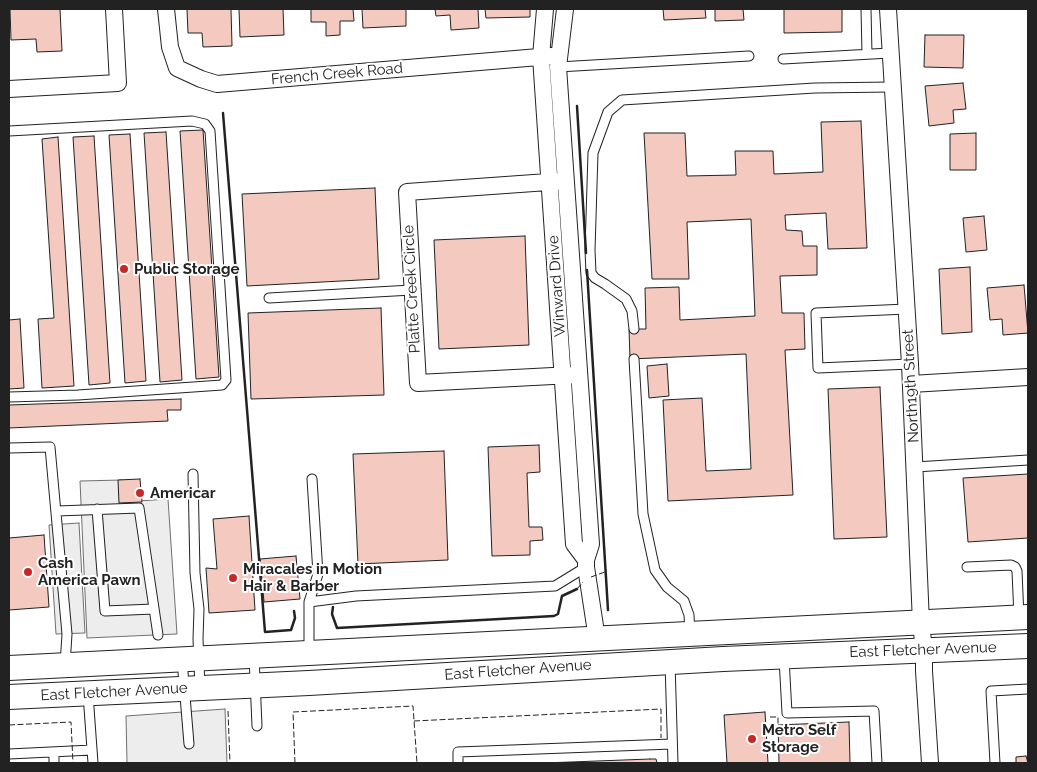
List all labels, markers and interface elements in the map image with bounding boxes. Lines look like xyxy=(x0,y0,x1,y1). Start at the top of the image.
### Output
street label: French Creek Road xyxy=(270,59,404,89)
street label: Platte Creek Circle xyxy=(400,224,424,354)
street label: Winward Drive xyxy=(544,235,570,337)
place label: Public Storage xyxy=(134,260,239,278)
marker: Public Storage xyxy=(118,263,130,275)
street label: North19th Street xyxy=(899,329,923,443)
place label: Americar xyxy=(150,484,216,502)
marker: Americar xyxy=(134,487,146,499)
place label: Cash America Pawn xyxy=(38,554,141,589)
place label: Miracales in Motion Hair & Barber xyxy=(243,560,382,595)
marker: Cash America Pawn xyxy=(22,566,34,578)
marker: Miracales in Motion Hair & Barber xyxy=(227,572,239,584)
street label: East Fletcher Avenue xyxy=(849,638,997,662)
street label: East Fletcher Avenue xyxy=(444,656,592,684)
street label: East Fletcher Avenue xyxy=(40,679,188,705)
place label: Metro Self Storage xyxy=(762,721,836,756)
marker: Metro Self Storage xyxy=(746,733,758,745)

